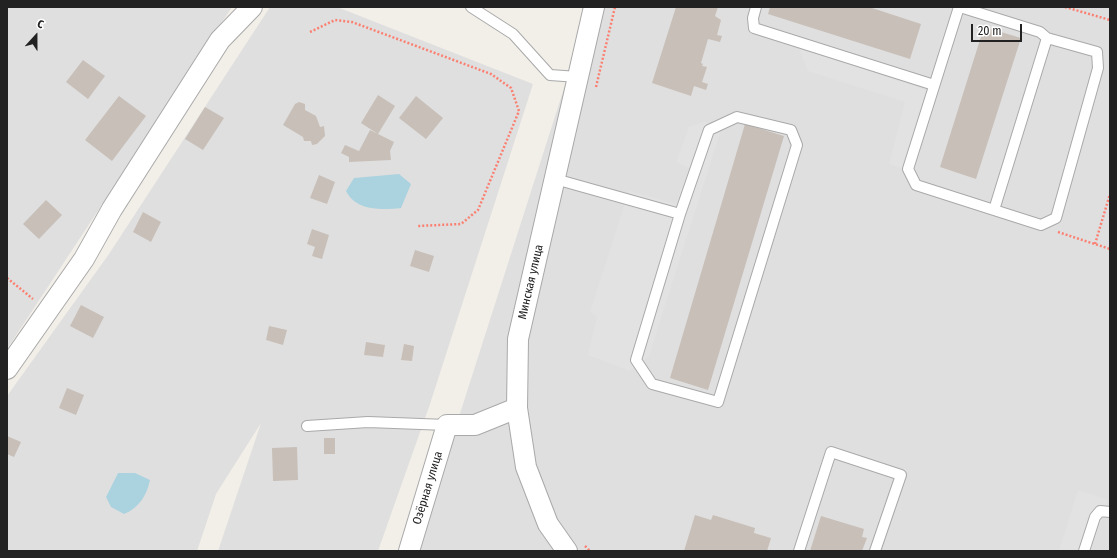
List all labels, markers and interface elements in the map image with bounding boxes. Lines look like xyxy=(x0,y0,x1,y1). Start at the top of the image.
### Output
north arrow xyxy=(16,16,56,56)
scale bar xyxy=(973,16,1024,42)
text: С xyxy=(35,17,45,31)
text: 20 m xyxy=(978,24,1002,38)
street label: Минская улица xyxy=(515,243,547,321)
street label: Озёрная улица xyxy=(410,449,446,527)

